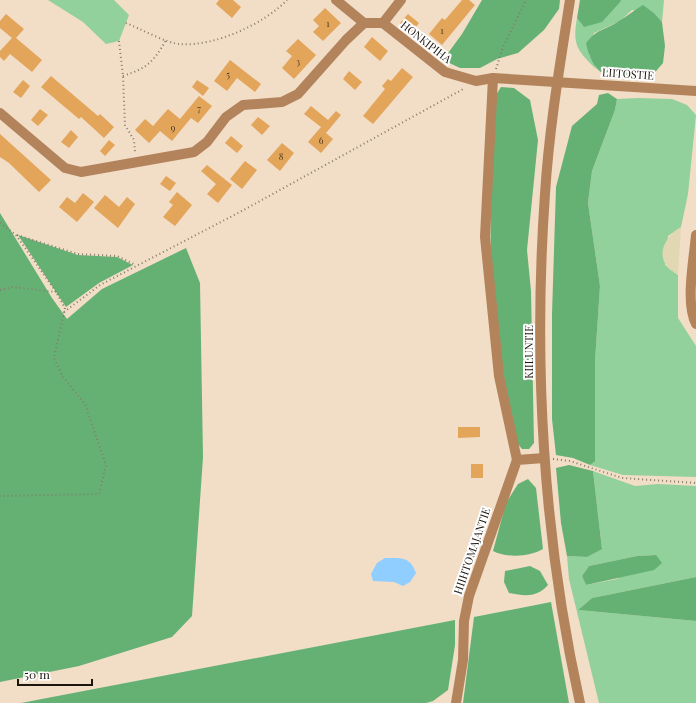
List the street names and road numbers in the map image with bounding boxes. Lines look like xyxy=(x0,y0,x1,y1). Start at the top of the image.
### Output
street label: HONKIPIHA xyxy=(398,17,455,66)
street label: LIITOSTIE xyxy=(602,64,655,83)
street label: KIILUNTIE xyxy=(521,325,536,379)
street label: HIIHTOMAJANTIE xyxy=(450,505,493,596)

